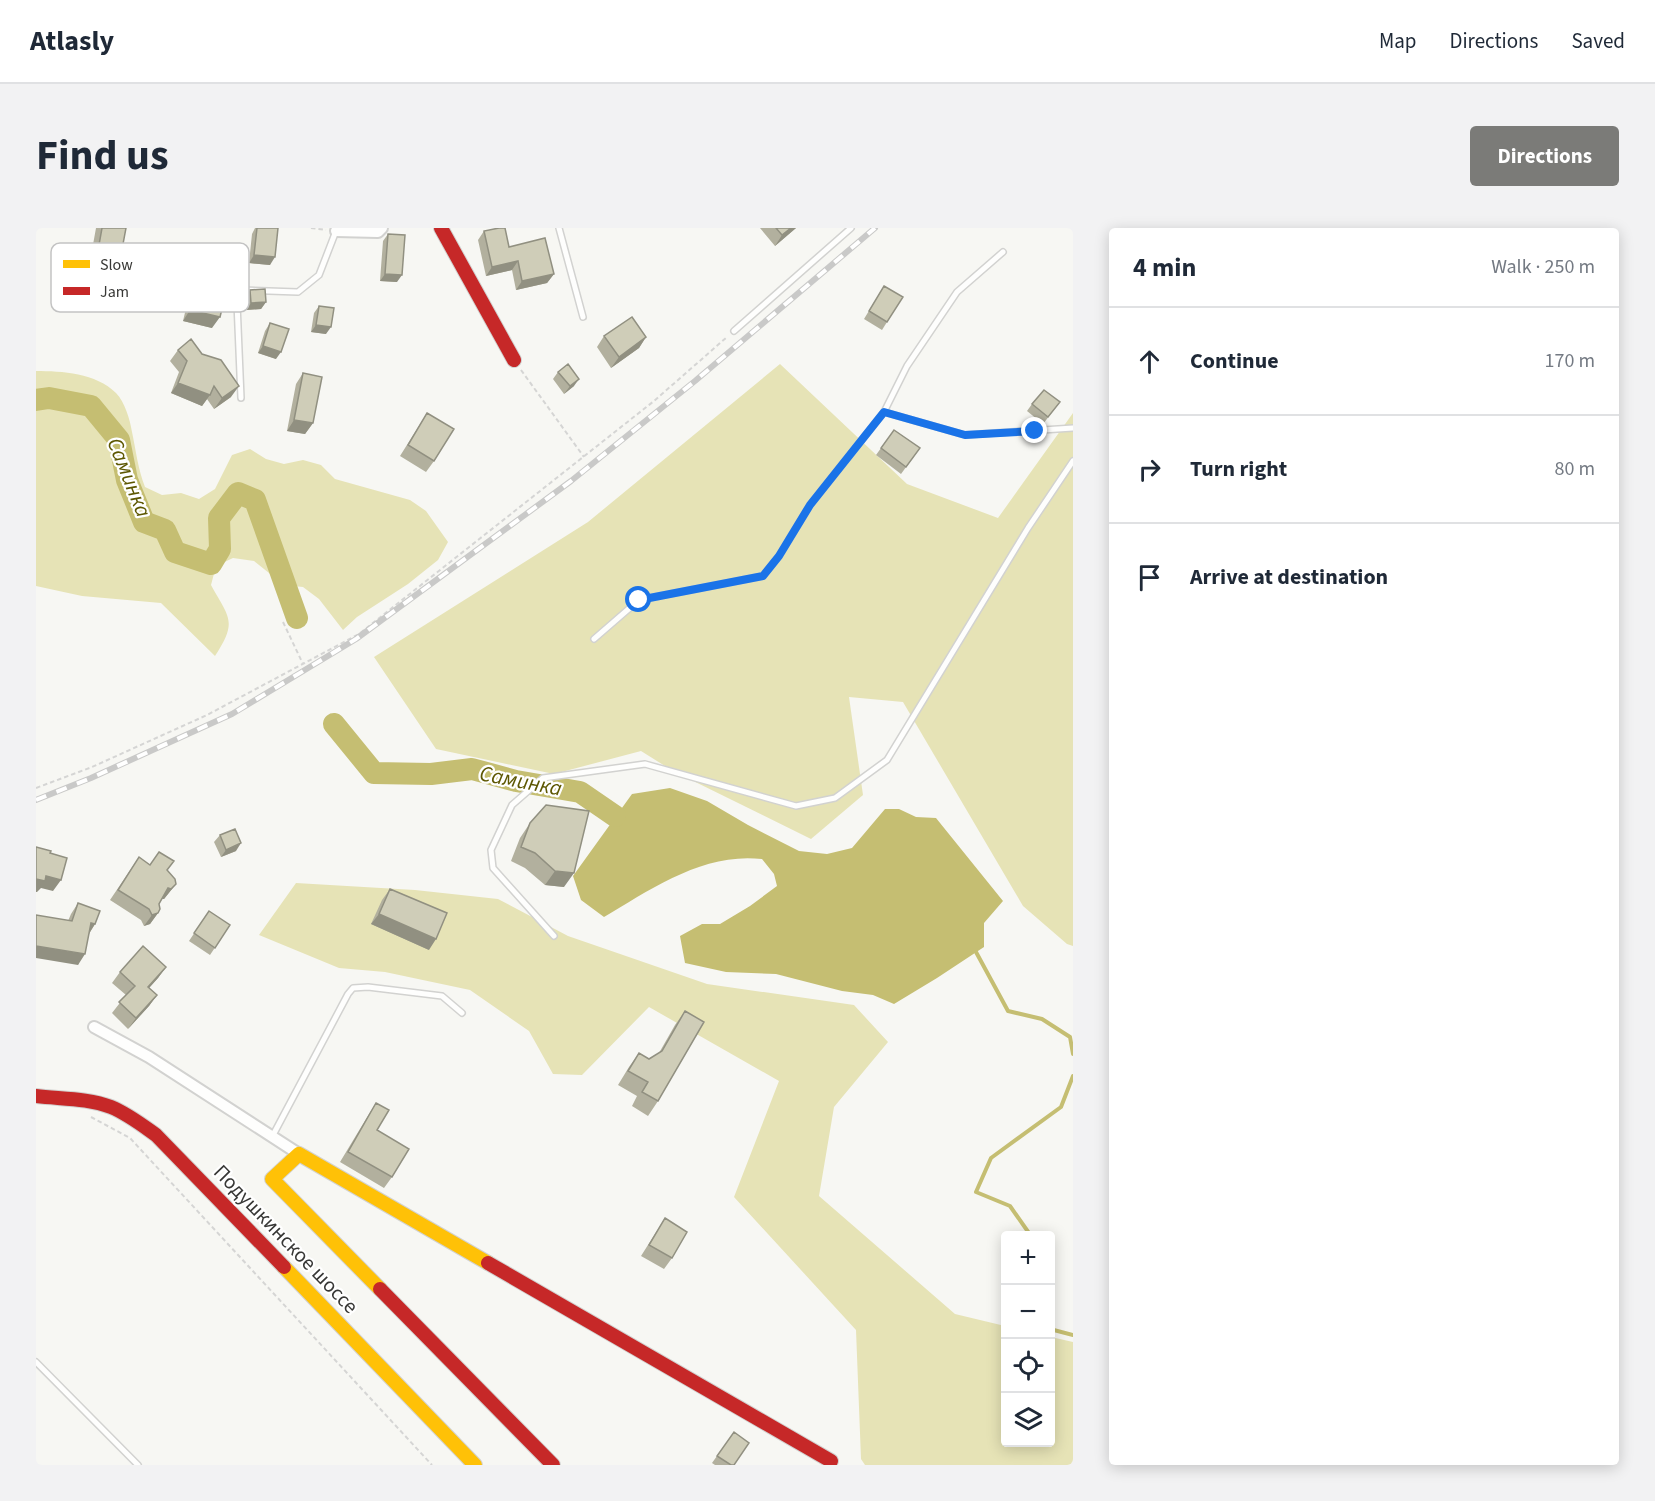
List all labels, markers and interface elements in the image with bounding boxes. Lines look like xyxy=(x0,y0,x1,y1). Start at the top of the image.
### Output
text: Atlasly xyxy=(30,21,114,61)
text: Map xyxy=(1379,26,1417,56)
text: Directions xyxy=(1450,26,1538,56)
text: Saved xyxy=(1571,26,1625,56)
text: Find us xyxy=(36,126,169,186)
button: Directions xyxy=(1470,126,1619,186)
legend xyxy=(51,243,249,312)
text: 4 min xyxy=(1133,249,1196,286)
text: Walk · 250 m xyxy=(1491,253,1595,281)
text: Slow xyxy=(100,254,133,276)
text: Jam xyxy=(100,281,129,303)
icon: ahead xyxy=(1133,345,1166,378)
text: Continue xyxy=(1190,345,1279,377)
text: 170 m xyxy=(1545,347,1595,375)
route end xyxy=(1021,417,1047,443)
water label: Саминка xyxy=(99,433,160,522)
icon: right xyxy=(1133,453,1166,486)
text: Turn right xyxy=(1190,453,1287,485)
text: 80 m xyxy=(1555,455,1595,483)
icon: arrive xyxy=(1133,561,1166,594)
text: Arrive at destination xyxy=(1190,561,1388,593)
route start xyxy=(625,586,651,612)
water label: Саминка xyxy=(477,757,565,805)
street label: Подушкинское шоссе xyxy=(207,1158,365,1320)
map controls xyxy=(1001,1231,1055,1447)
button: + xyxy=(1001,1231,1055,1285)
button: − xyxy=(1001,1285,1055,1339)
button: locate xyxy=(1001,1339,1055,1393)
button: layers xyxy=(1001,1393,1055,1447)

